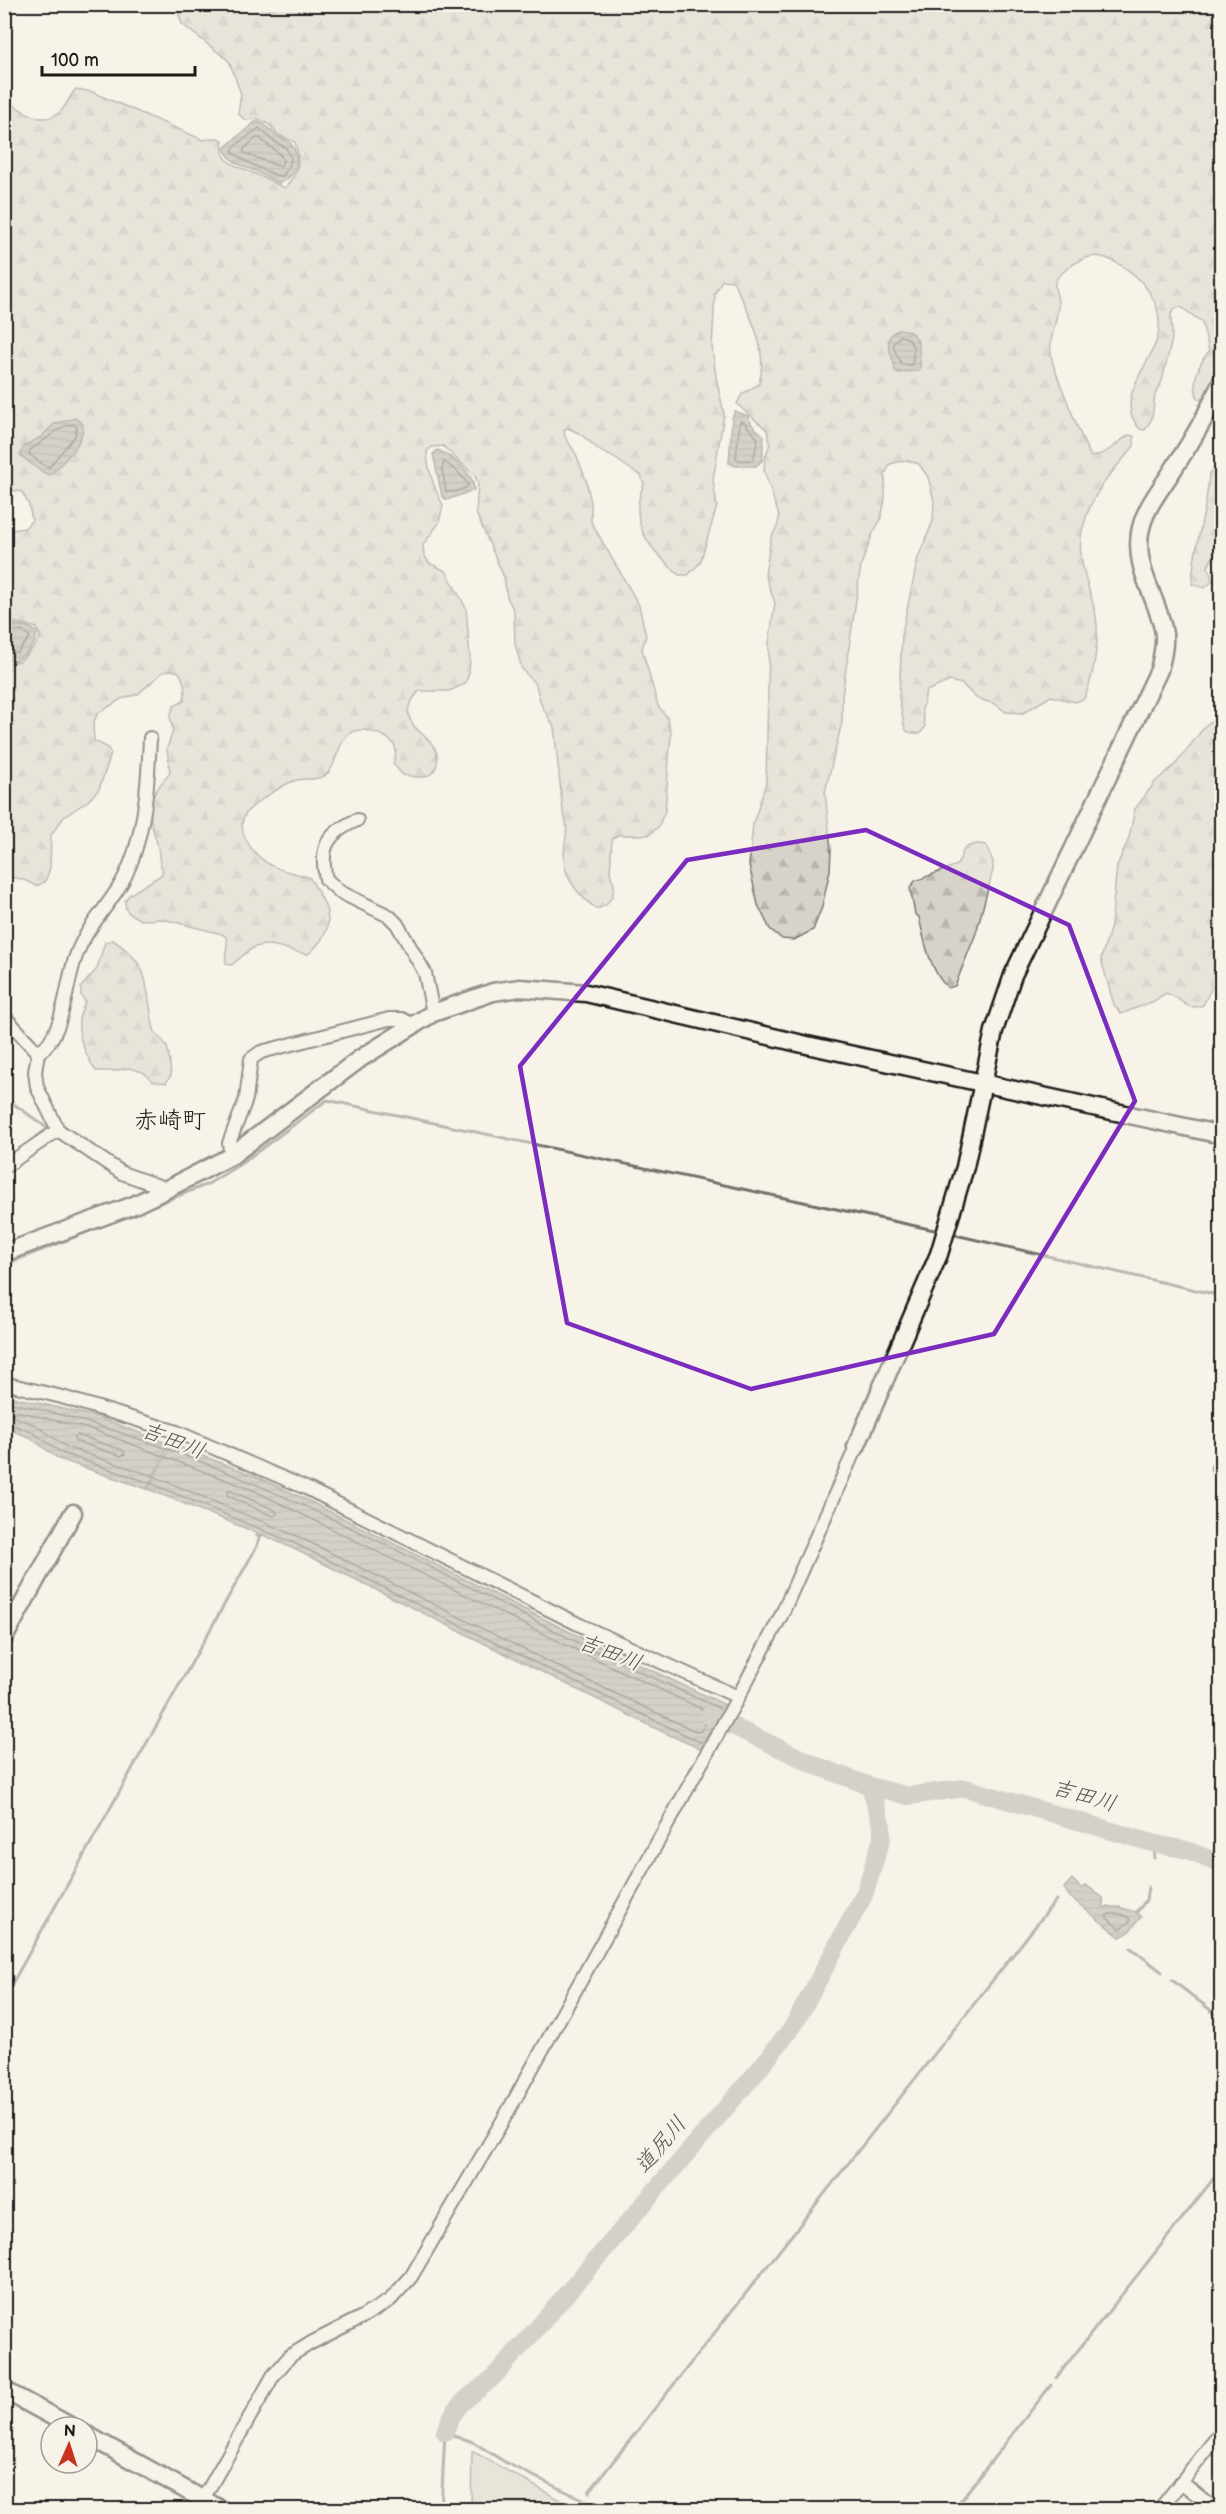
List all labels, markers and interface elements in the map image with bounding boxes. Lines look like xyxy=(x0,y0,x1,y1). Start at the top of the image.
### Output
scale bar xyxy=(42,39,195,77)
text: 100 m xyxy=(51,50,99,71)
district label: 赤崎町 xyxy=(134,1106,206,1135)
water label: 吉田川 xyxy=(137,1417,209,1465)
water label: 吉田川 xyxy=(574,1629,646,1677)
water label: 吉田川 xyxy=(1049,1774,1119,1818)
water label: 道尻川 xyxy=(629,2111,693,2179)
north arrow xyxy=(39,2415,99,2475)
text: N xyxy=(63,2422,76,2441)

